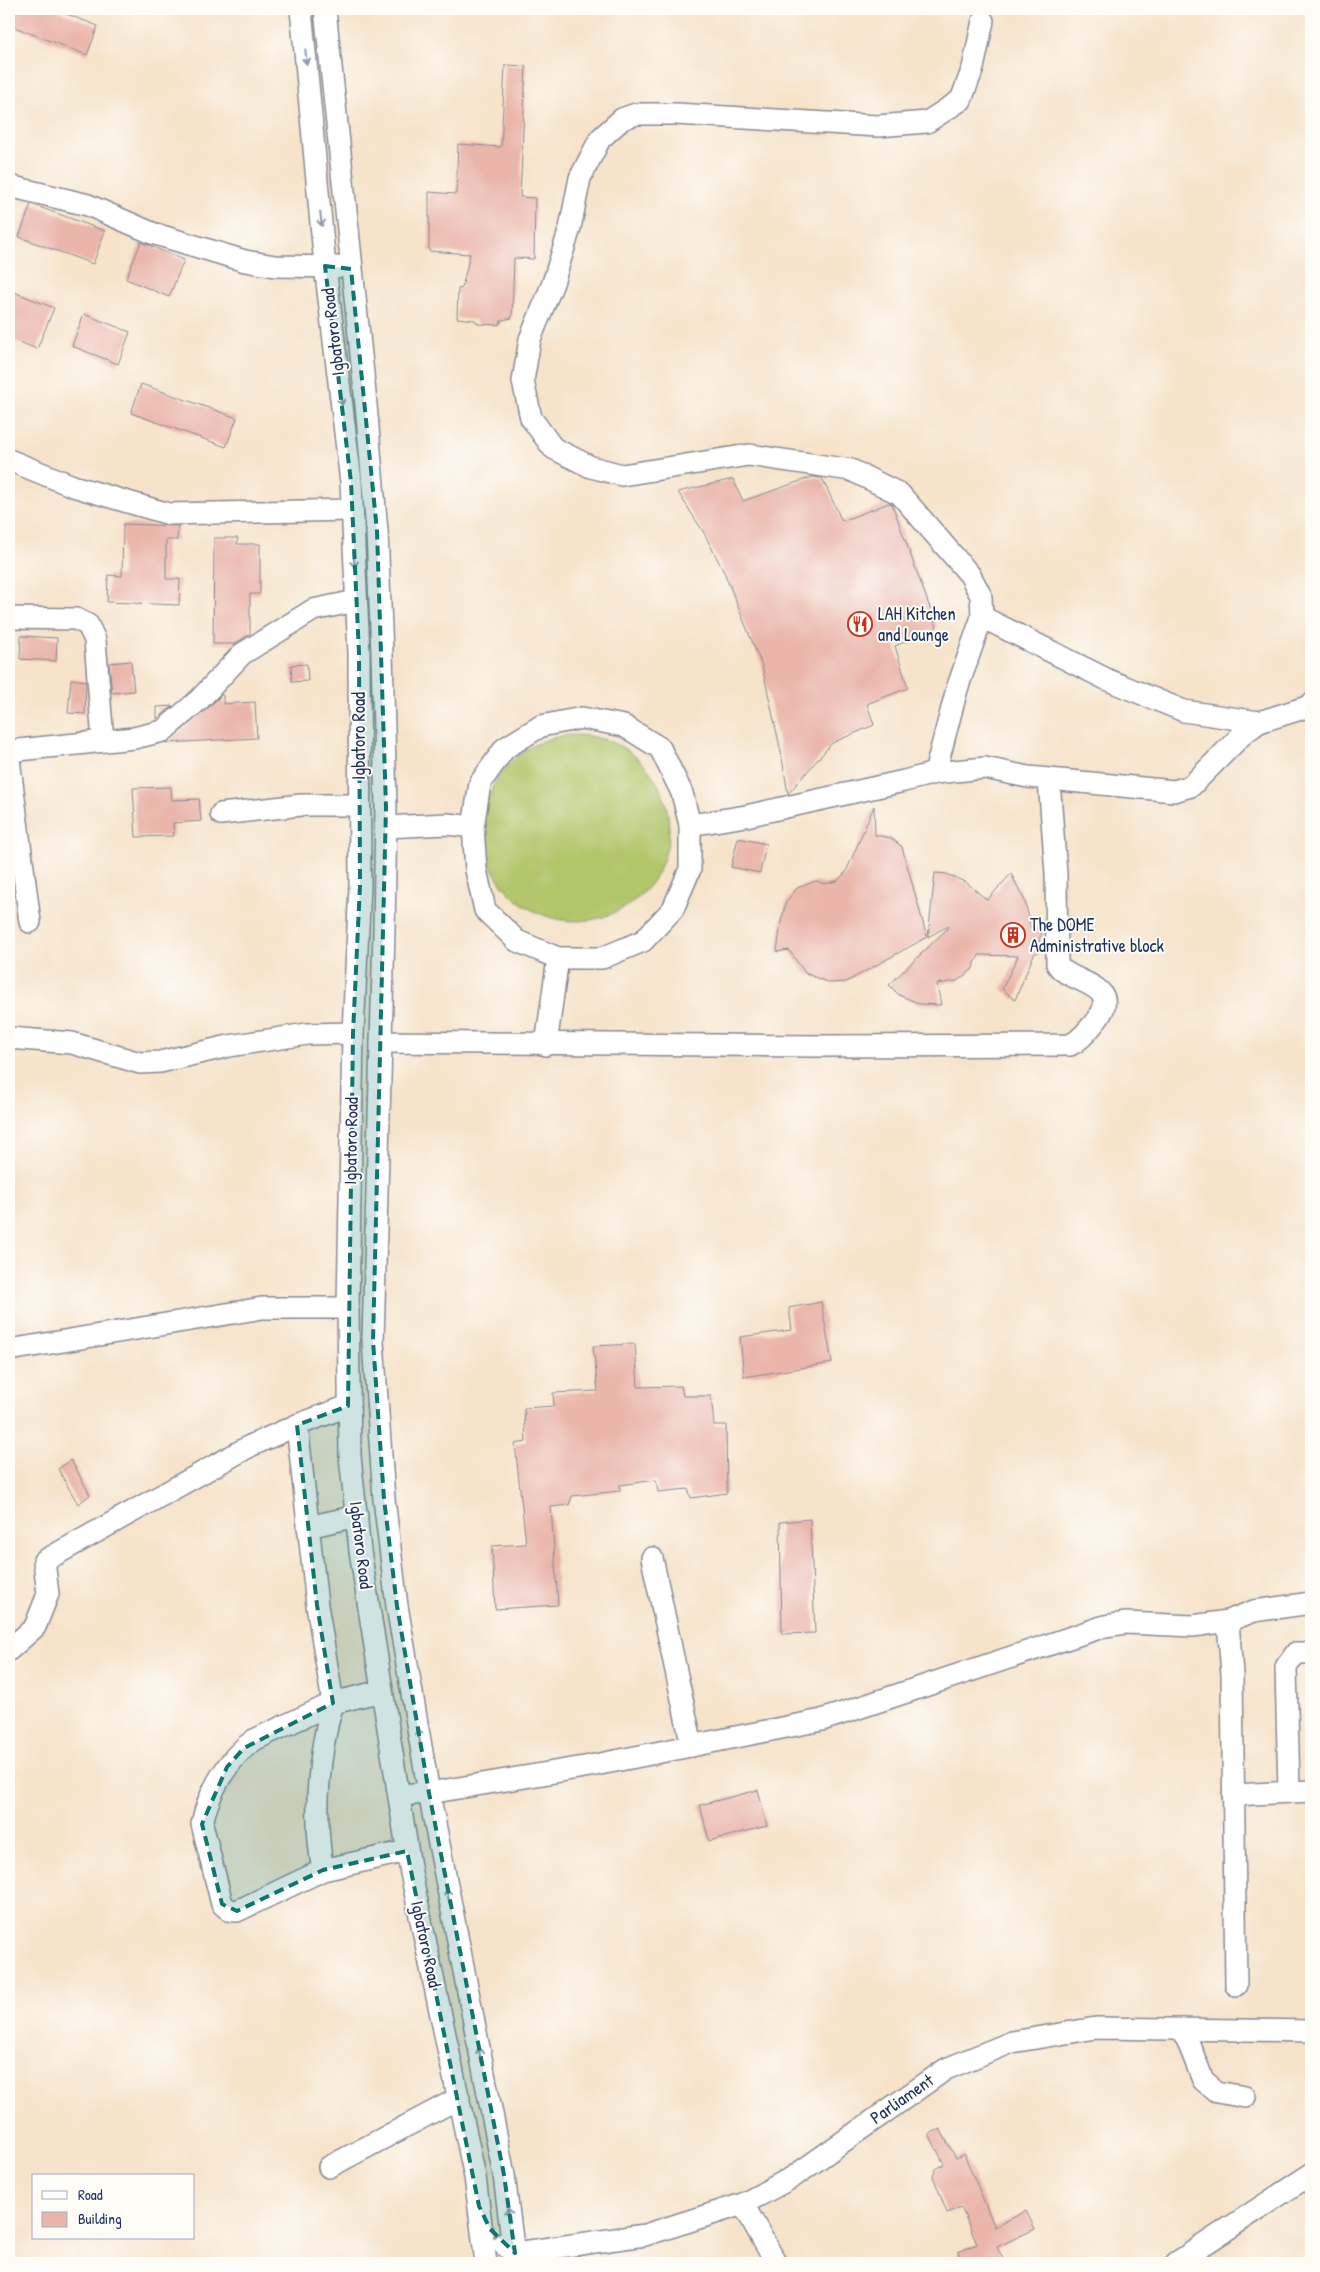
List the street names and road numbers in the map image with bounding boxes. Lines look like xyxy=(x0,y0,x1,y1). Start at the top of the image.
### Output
street label: Igbatoro Road xyxy=(315,287,350,377)
street label: Igbatoro Road xyxy=(346,692,371,780)
street label: Igbatoro Road xyxy=(337,1097,364,1185)
street label: Igbatoro Road xyxy=(344,1500,379,1590)
street label: Igbatoro Road xyxy=(405,1898,448,1990)
street label: Parliament xyxy=(865,2067,939,2130)

